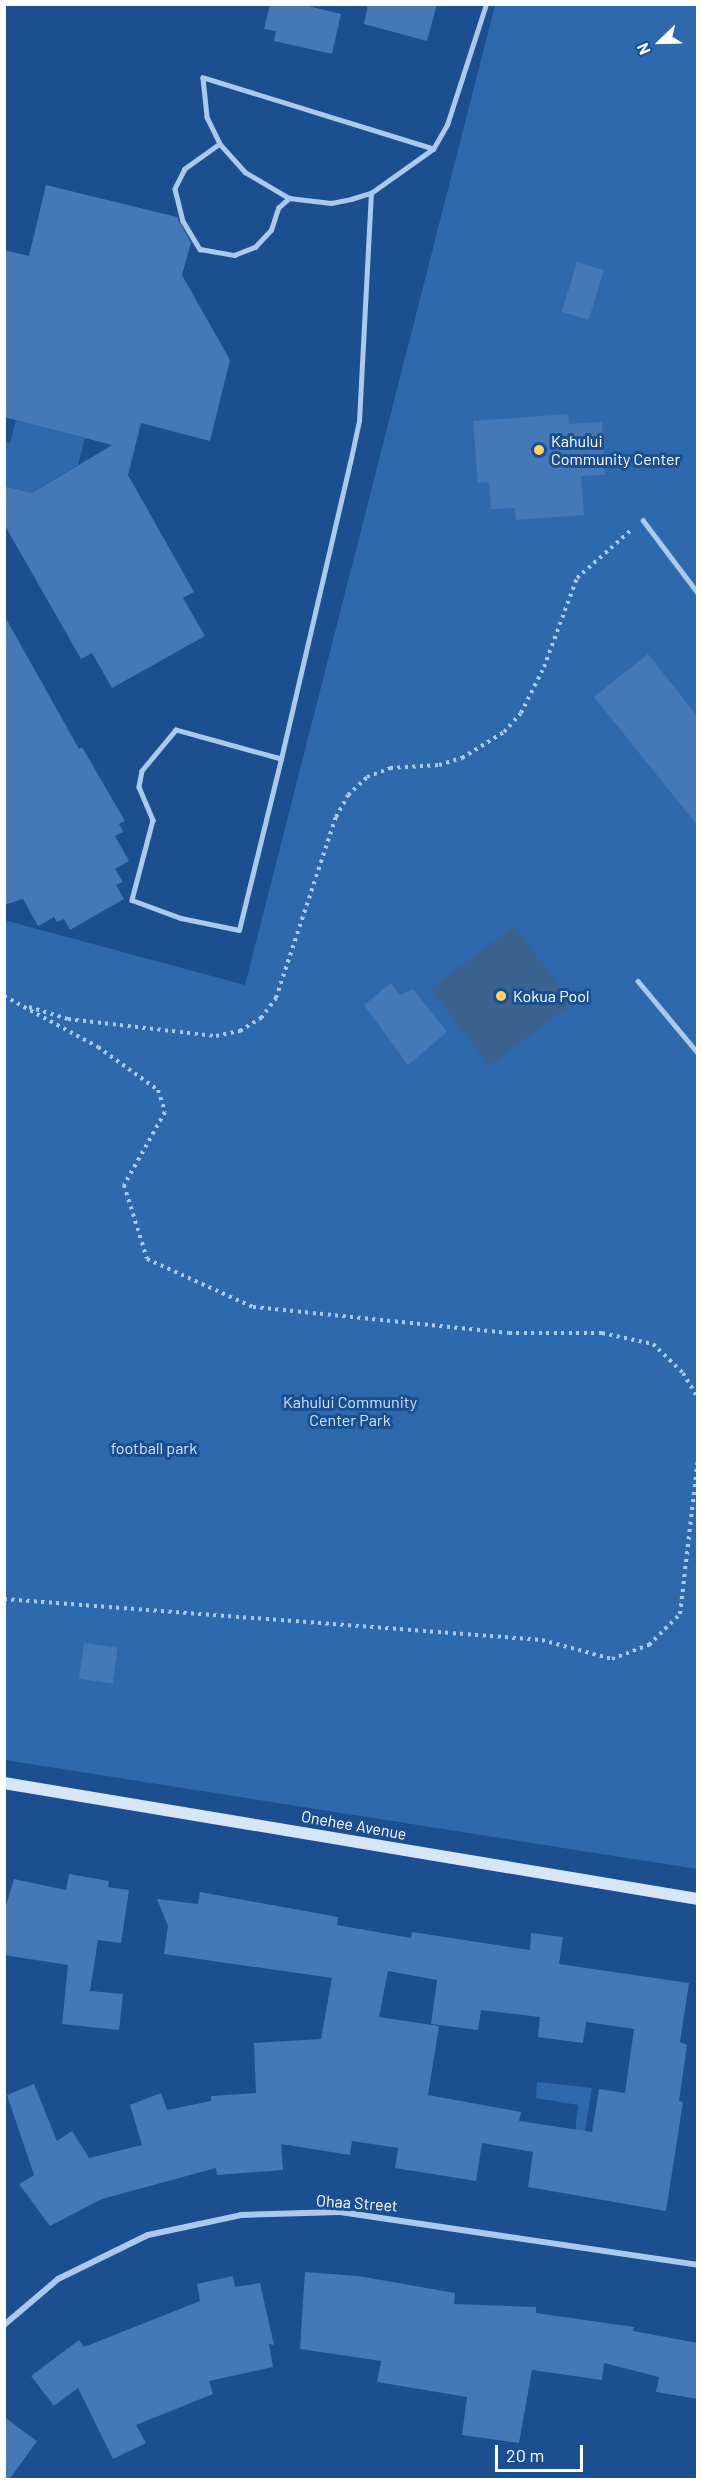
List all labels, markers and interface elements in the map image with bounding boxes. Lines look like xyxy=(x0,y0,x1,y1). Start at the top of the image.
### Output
north arrow xyxy=(630,12,690,72)
text: N xyxy=(632,41,654,58)
place label: Kahului Community Center xyxy=(551,431,680,469)
marker: Kahului Community Center xyxy=(532,443,546,457)
place label: Kokua Pool xyxy=(513,986,590,1006)
marker: Kokua Pool xyxy=(494,989,508,1003)
park label: Kahului Community Center Park xyxy=(283,1392,417,1430)
park label: football park xyxy=(111,1438,197,1458)
street label: Onehee Avenue xyxy=(300,1806,408,1844)
street label: Ohaa Street xyxy=(316,2191,398,2215)
scale bar xyxy=(498,2433,586,2471)
text: 20 m xyxy=(506,2444,544,2466)

